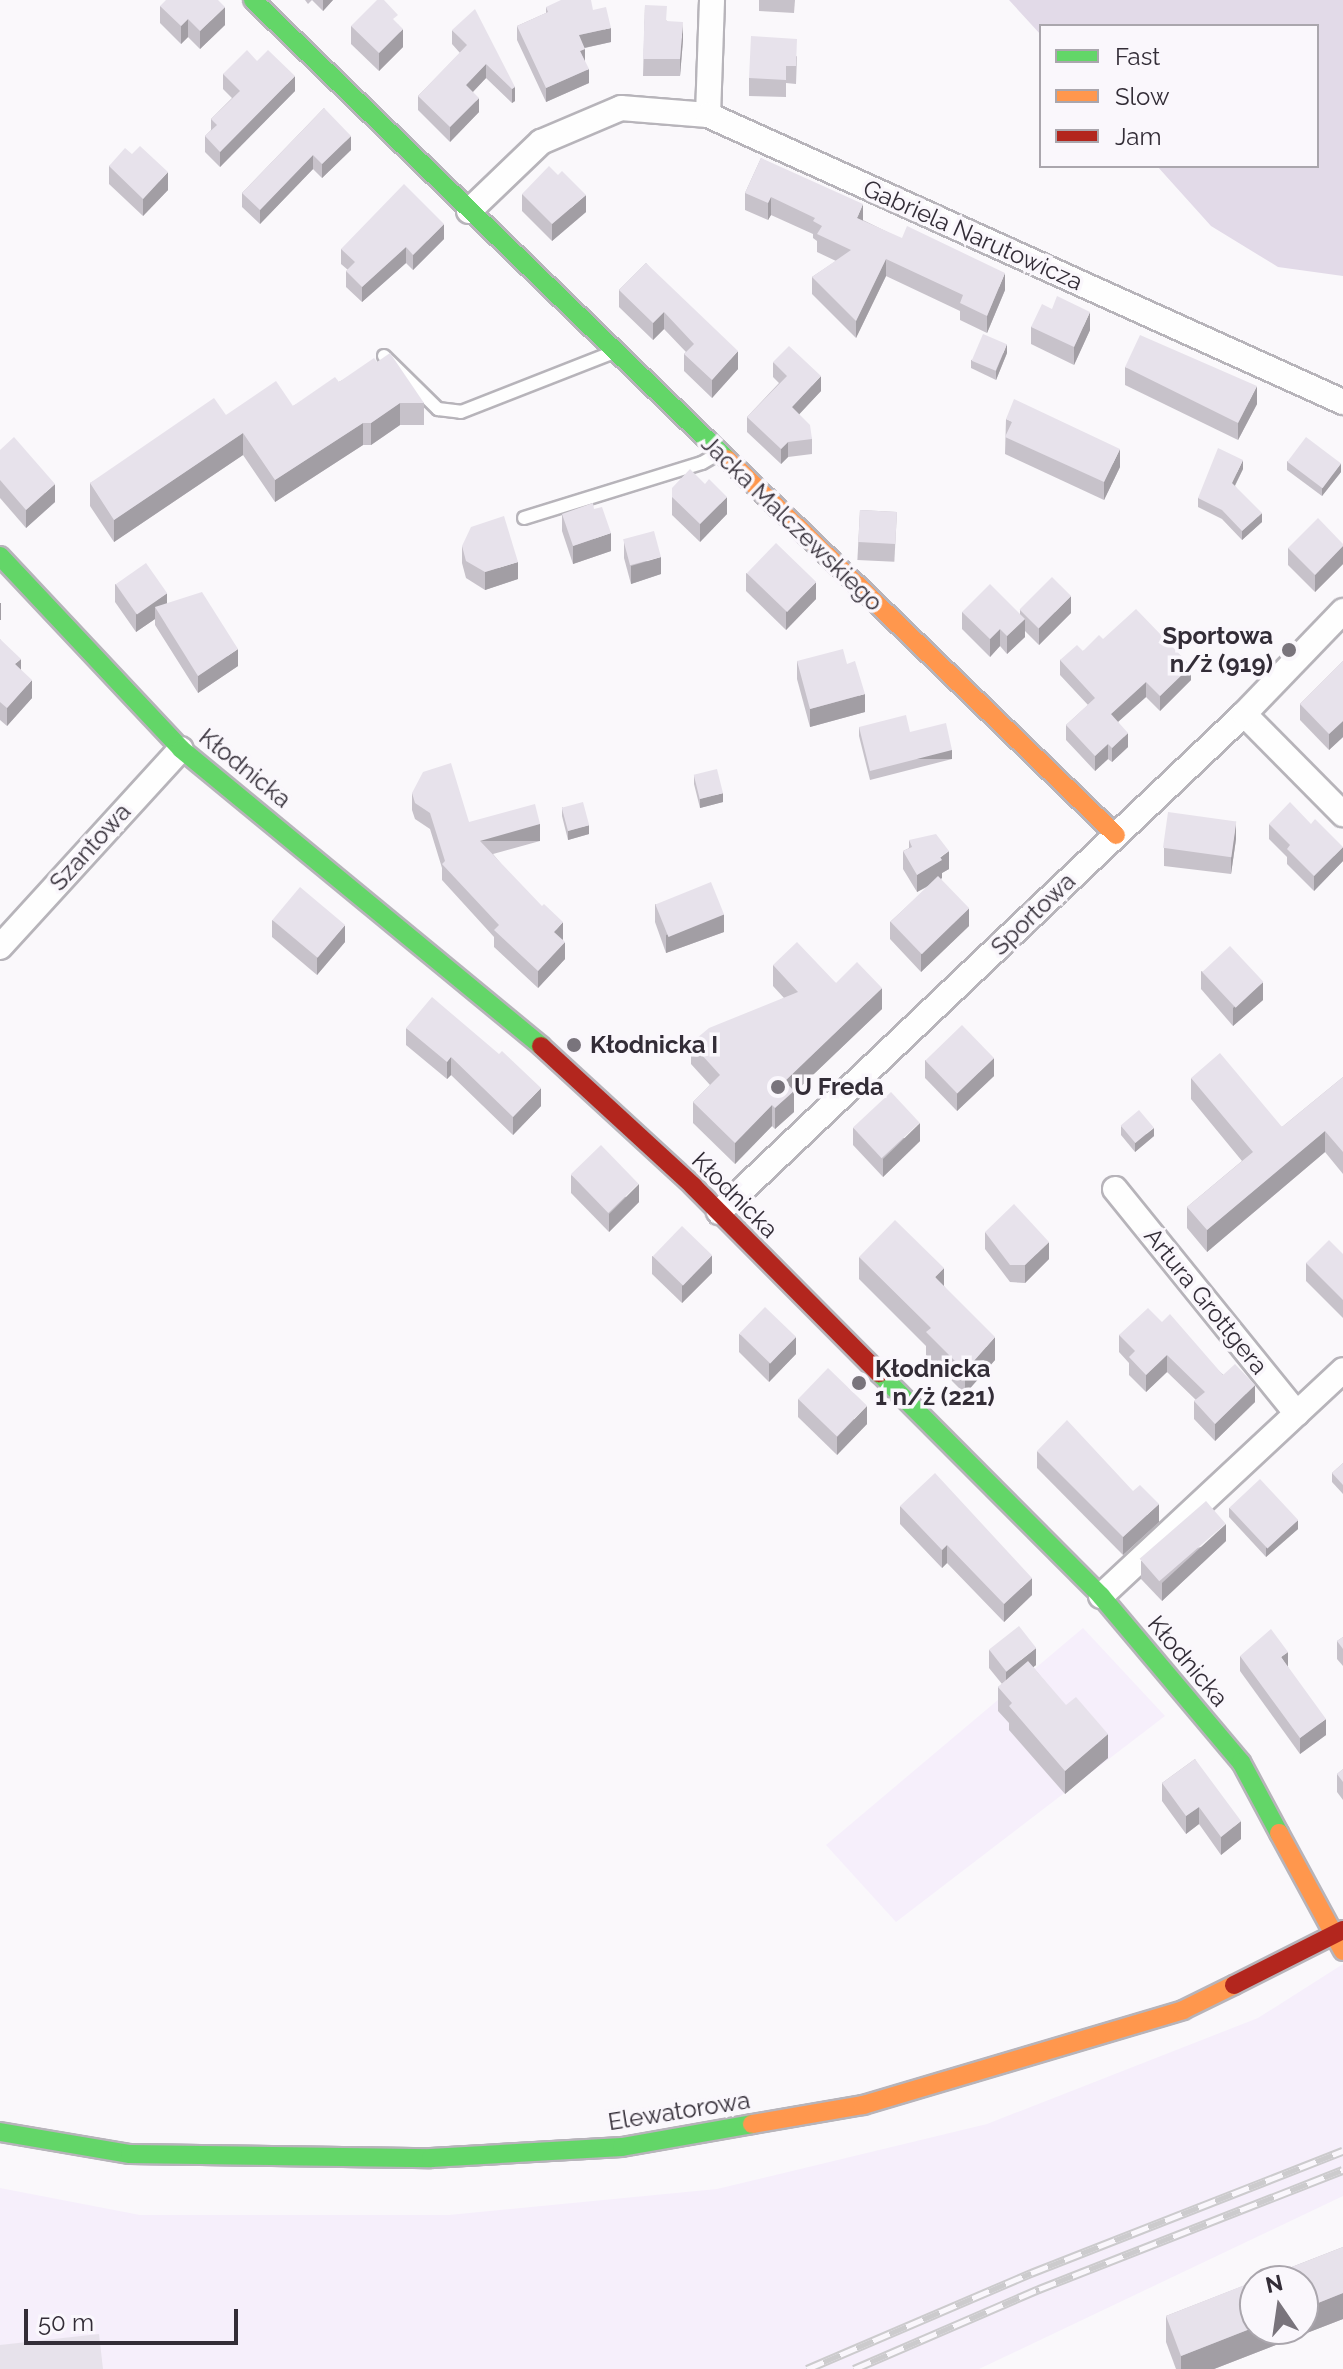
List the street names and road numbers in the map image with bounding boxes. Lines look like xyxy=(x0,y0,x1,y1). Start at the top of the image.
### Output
street label: Gabriela Narutowicza xyxy=(859,174,1087,296)
street label: Jacka Malczewskiego xyxy=(696,429,888,617)
street label: Kłodnicka xyxy=(193,722,297,814)
street label: Szantowa xyxy=(43,798,137,896)
street label: Sportowa xyxy=(985,867,1081,961)
street label: Kłodnicka xyxy=(686,1146,784,1244)
street label: Artura Grottgera xyxy=(1138,1222,1274,1380)
street label: Kłodnicka xyxy=(1142,1610,1234,1712)
street label: Elewatorowa xyxy=(606,2086,752,2136)

